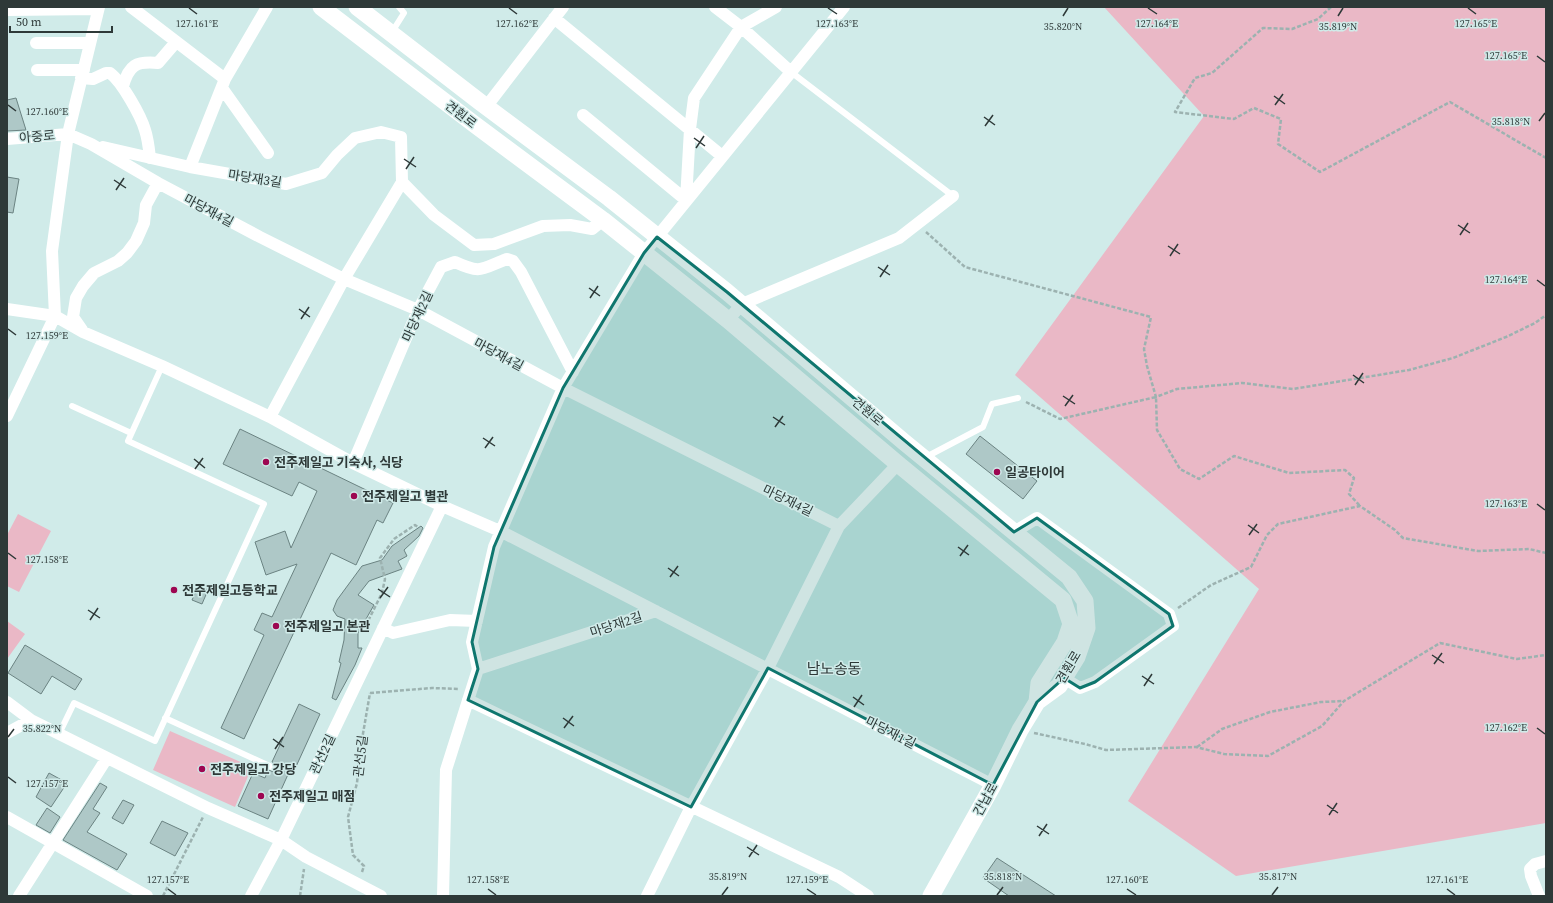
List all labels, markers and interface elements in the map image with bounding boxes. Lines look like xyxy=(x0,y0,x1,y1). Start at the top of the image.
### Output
scale bar xyxy=(10,8,112,34)
text: 50 m xyxy=(16,14,42,30)
text: 127.161°E xyxy=(176,17,218,30)
text: 127.162°E xyxy=(496,17,538,30)
text: 127.163°E xyxy=(816,17,858,30)
text: 127.164°E xyxy=(1136,17,1178,30)
text: 127.165°E xyxy=(1455,17,1497,30)
text: 35.820°N xyxy=(1044,20,1082,33)
text: 35.819°N xyxy=(1319,20,1357,33)
text: 127.165°E xyxy=(1485,49,1527,62)
street label: 견훤로 xyxy=(441,97,480,132)
text: 127.160°E xyxy=(26,105,68,118)
text: 35.818°N xyxy=(1492,115,1530,128)
street label: 아중로 xyxy=(18,126,56,147)
street label: 마당재3길 xyxy=(227,166,283,191)
street label: 마당재4길 xyxy=(181,190,237,231)
text: 127.164°E xyxy=(1485,273,1527,286)
street label: 마당재2길 xyxy=(398,288,437,344)
text: 127.159°E xyxy=(26,329,68,342)
street label: 마당재4길 xyxy=(471,334,527,375)
street label: 견훤로 xyxy=(848,393,887,429)
place label: 전주제일고 기숙사, 식당 xyxy=(274,454,403,471)
marker: 전주제일고 기숙사, 식당 xyxy=(261,457,271,467)
place label: 일공타이어 xyxy=(1005,464,1065,481)
marker: 일공타이어 xyxy=(992,467,1002,477)
street label: 마당재4길 xyxy=(760,481,816,520)
place label: 전주제일고 별관 xyxy=(362,488,449,505)
marker: 전주제일고 별관 xyxy=(349,491,359,501)
text: 127.163°E xyxy=(1485,497,1527,510)
text: 127.158°E xyxy=(26,553,68,566)
place label: 전주제일고등학교 xyxy=(182,582,278,599)
marker: 전주제일고등학교 xyxy=(169,585,179,595)
street label: 마당재2길 xyxy=(588,608,645,641)
place label: 전주제일고 본관 xyxy=(284,618,371,635)
marker: 전주제일고 본관 xyxy=(271,621,281,631)
street label: 견훤로 xyxy=(1052,647,1085,687)
district label: 남노송동 xyxy=(806,658,862,679)
street label: 마당재1길 xyxy=(863,713,919,752)
text: 127.162°E xyxy=(1485,721,1527,734)
text: 35.822°N xyxy=(23,722,61,735)
street label: 관선2길 xyxy=(306,731,339,777)
street label: 관선5길 xyxy=(349,734,372,778)
place label: 전주제일고 강당 xyxy=(210,761,297,778)
marker: 전주제일고 강당 xyxy=(197,764,207,774)
text: 127.157°E xyxy=(26,777,68,790)
street label: 간납로 xyxy=(969,779,1002,819)
place label: 전주제일고 매점 xyxy=(269,788,356,805)
marker: 전주제일고 매점 xyxy=(256,791,266,801)
text: 35.819°N xyxy=(709,870,747,883)
text: 35.818°N xyxy=(984,870,1022,883)
text: 35.817°N xyxy=(1259,870,1297,883)
text: 127.157°E xyxy=(147,873,189,886)
text: 127.158°E xyxy=(467,873,509,886)
text: 127.159°E xyxy=(786,873,828,886)
text: 127.160°E xyxy=(1106,873,1148,886)
text: 127.161°E xyxy=(1426,873,1468,886)

